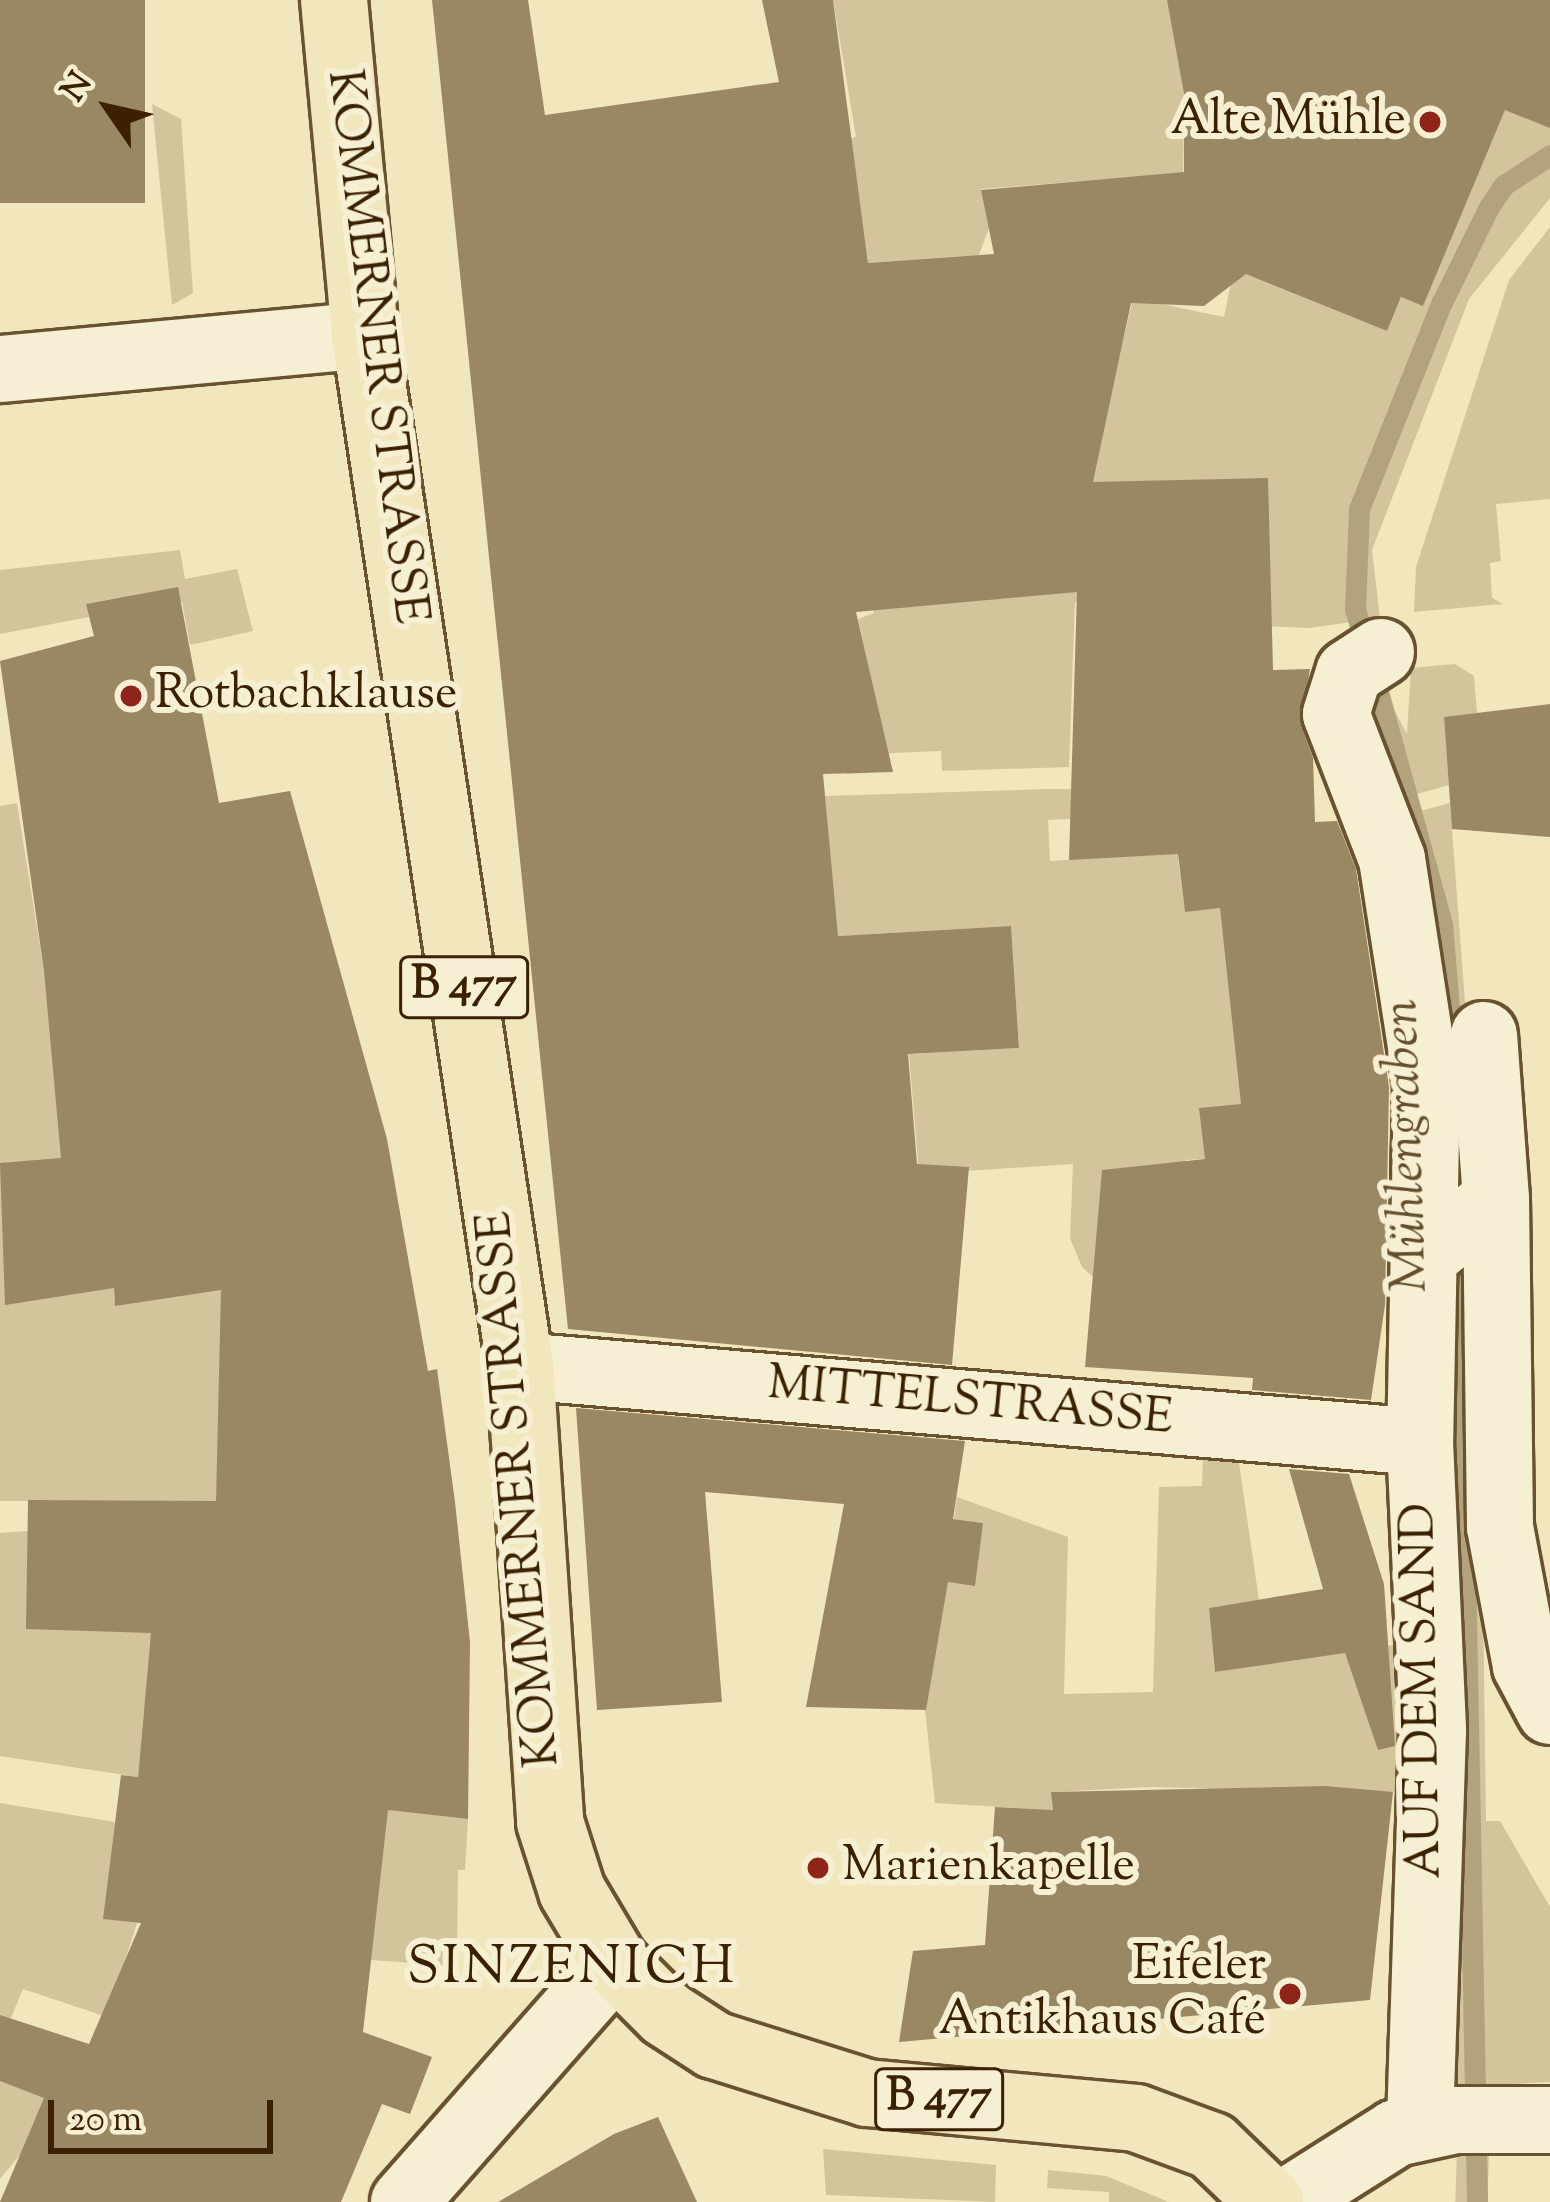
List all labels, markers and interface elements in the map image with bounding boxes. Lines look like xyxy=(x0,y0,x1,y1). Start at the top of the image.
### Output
north arrow xyxy=(48,48,168,168)
text: N xyxy=(51,64,105,112)
street label: KOMMERNER STRASSE xyxy=(312,67,438,627)
place label: Alte Mühle xyxy=(1171,93,1406,151)
marker: Alte Mühle xyxy=(1417,109,1443,135)
place label: Rotbachklause xyxy=(155,667,457,725)
marker: Rotbachklause xyxy=(118,683,144,709)
road number: B 477 xyxy=(398,948,530,1026)
water label: Mühlengraben xyxy=(1372,998,1444,1294)
street label: KOMMERNER STRASSE xyxy=(468,1209,574,1769)
street label: MITTELSTRASSE xyxy=(765,1357,1175,1449)
street label: AUF DEM SAND xyxy=(1392,1503,1456,1879)
place label: Marienkapelle xyxy=(842,1839,1135,1897)
marker: Marienkapelle xyxy=(805,1855,831,1881)
district label: SINZENICH xyxy=(407,1937,737,2001)
place label: Eifeler Antikhaus Café xyxy=(938,1937,1266,2050)
marker: Eifeler Antikhaus Café xyxy=(1277,1981,1303,2007)
road number: B 477 xyxy=(873,2060,1005,2138)
scale bar xyxy=(54,2076,279,2150)
text: 20 m xyxy=(69,2095,142,2147)

